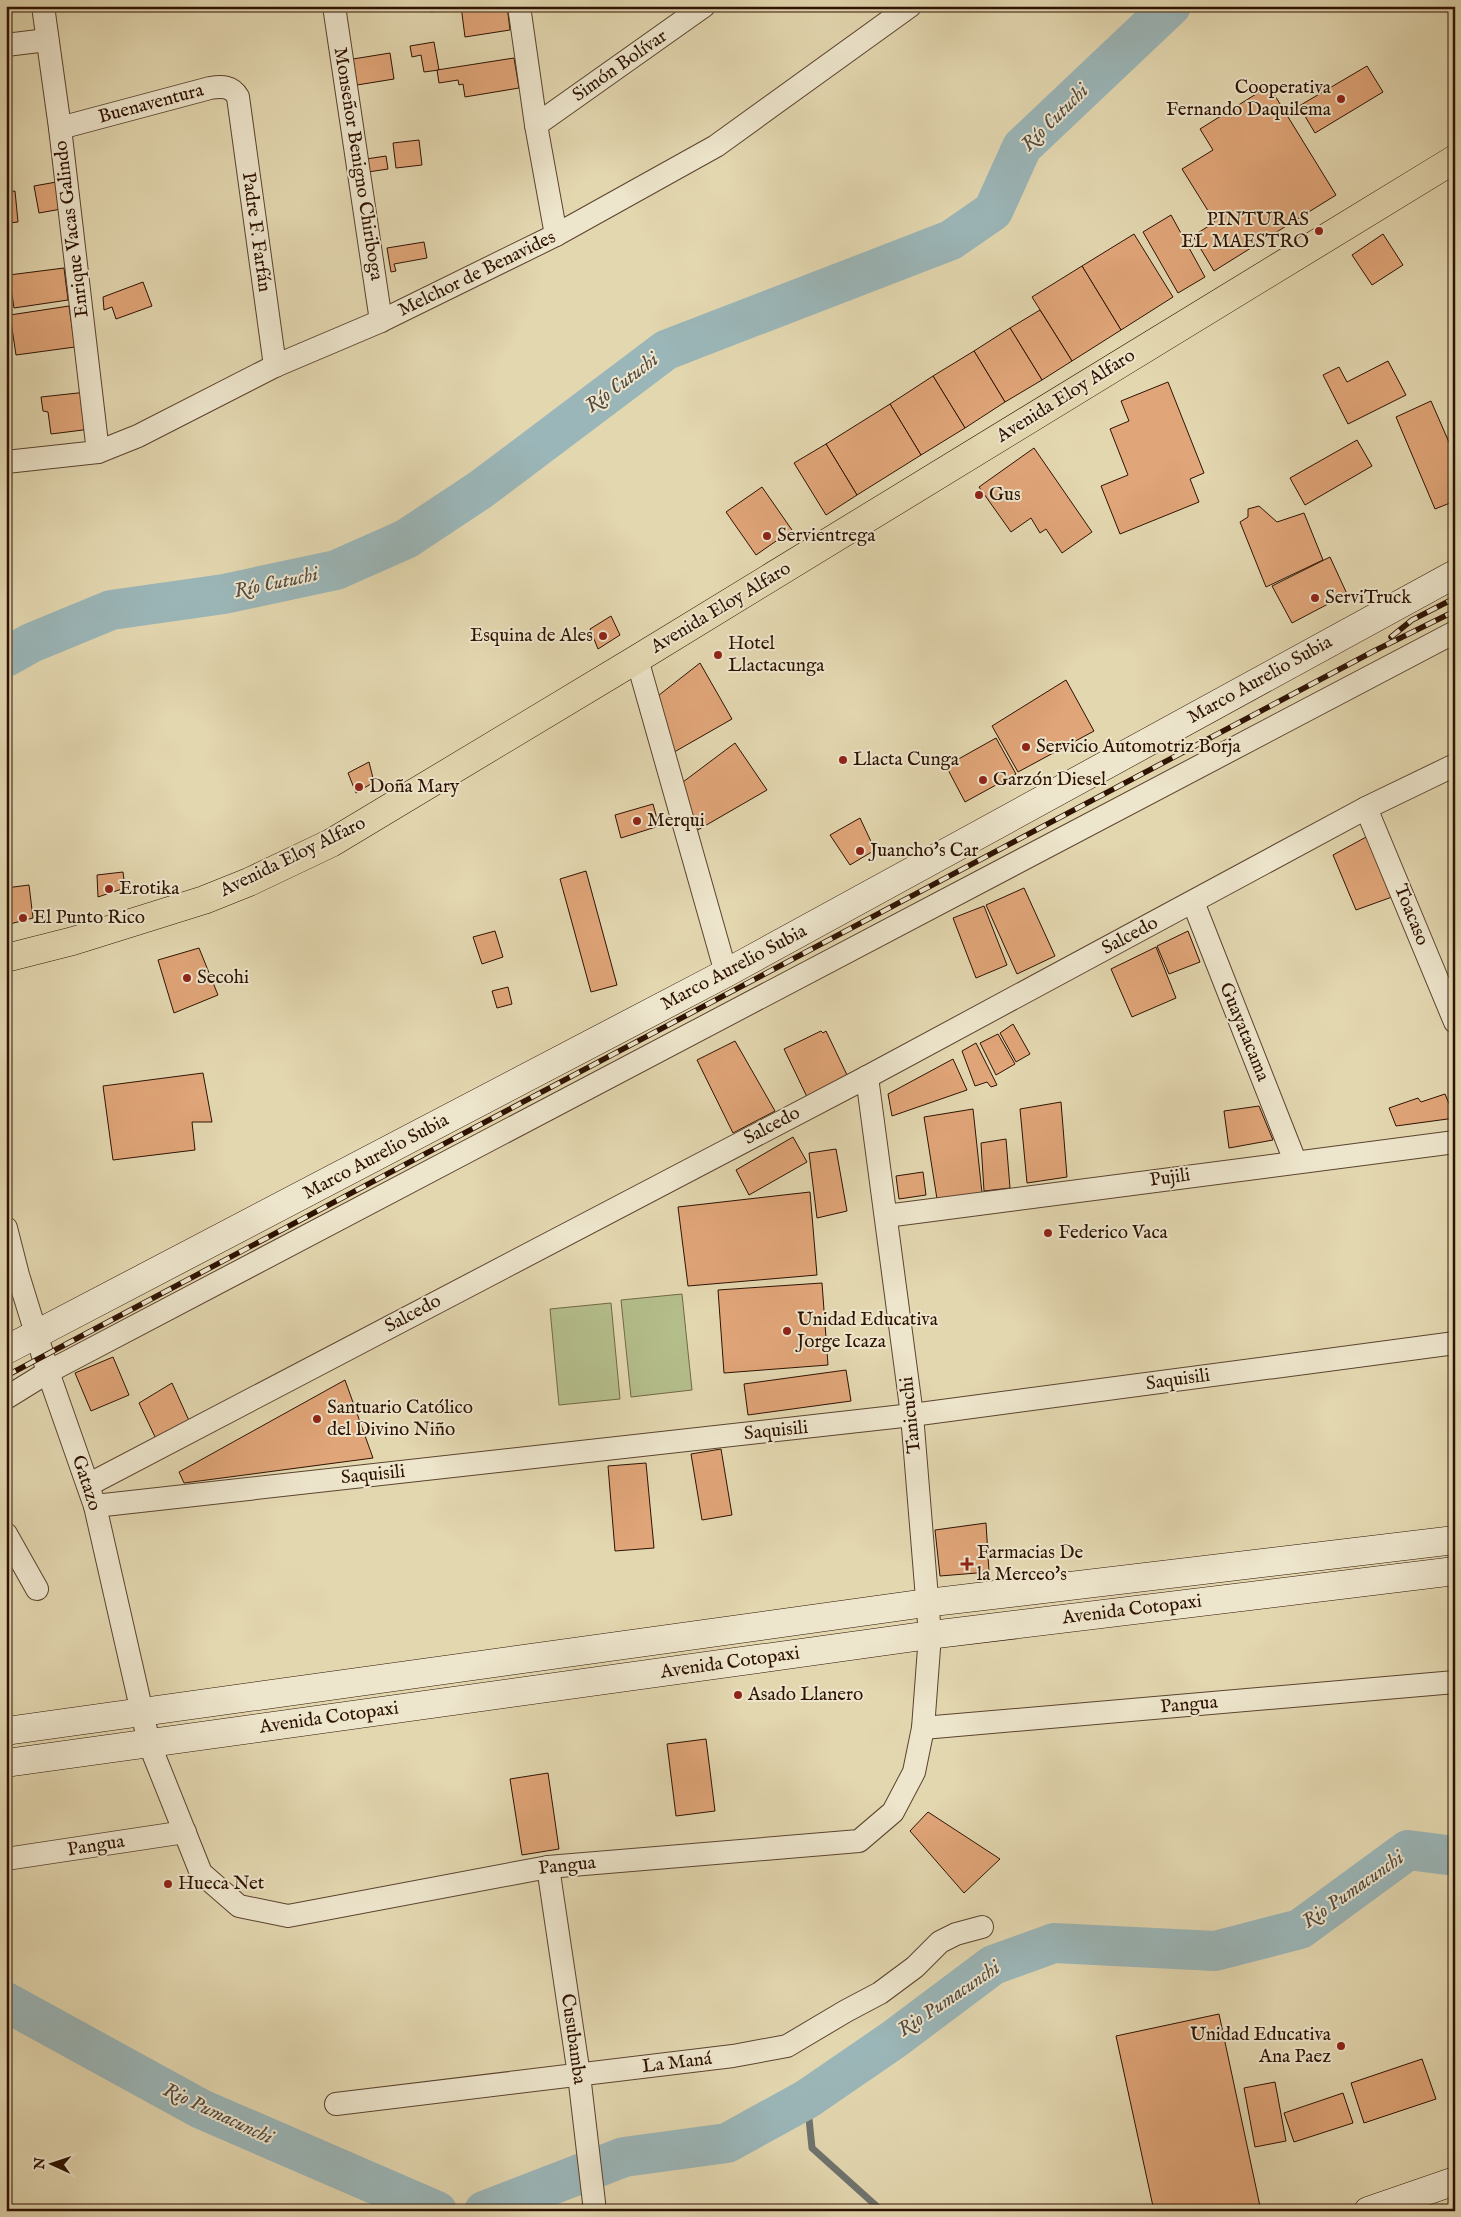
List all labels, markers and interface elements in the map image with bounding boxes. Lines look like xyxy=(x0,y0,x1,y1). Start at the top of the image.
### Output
street label: Simón Bolívar xyxy=(568,25,672,107)
street label: Monseñor Benigno Chiriboga xyxy=(328,46,388,283)
place label: Cooperativa Fernando Daquilema xyxy=(1166,76,1332,122)
street label: Buenaventura xyxy=(96,78,207,130)
water label: Río Cutuchi xyxy=(1016,78,1095,157)
marker: Cooperativa Fernando Daquilema xyxy=(1335,93,1347,105)
street label: Enrique Vacas Galindo xyxy=(49,139,95,319)
street label: Padre F. Farfán xyxy=(236,171,276,293)
place label: PINTURAS EL MAESTRO xyxy=(1181,208,1309,254)
street label: Melchor de Benavides xyxy=(394,225,560,323)
marker: PINTURAS EL MAESTRO xyxy=(1313,225,1325,237)
street label: Avenida Eloy Alfaro xyxy=(991,344,1140,449)
water label: Río Cutuchi xyxy=(580,347,665,419)
place label: Gus xyxy=(989,483,1021,507)
marker: Gus xyxy=(973,489,985,501)
place label: Servientrega xyxy=(777,524,876,548)
marker: Servientrega xyxy=(761,530,773,542)
street label: Avenida Eloy Alfaro xyxy=(646,557,795,660)
water label: Río Cutuchi xyxy=(232,562,321,604)
place label: ServiTruck xyxy=(1325,586,1412,610)
marker: ServiTruck xyxy=(1309,592,1321,604)
place label: Esquina de Ales xyxy=(470,624,593,648)
marker: Esquina de Ales xyxy=(597,630,609,642)
street label: Marco Aurelio Subia xyxy=(1184,630,1337,730)
place label: Hotel Llactacunga xyxy=(728,632,825,678)
marker: Hotel Llactacunga xyxy=(712,649,724,661)
place label: Servicio Automotriz Borja xyxy=(1036,735,1241,759)
marker: Servicio Automotriz Borja xyxy=(1020,741,1032,753)
place label: Llacta Cunga xyxy=(853,748,960,772)
marker: Llacta Cunga xyxy=(837,754,849,766)
place label: Garzón Diesel xyxy=(993,768,1107,792)
marker: Garzón Diesel xyxy=(977,774,989,786)
place label: Doña Mary xyxy=(369,775,460,799)
marker: Doña Mary xyxy=(353,781,365,793)
place label: Merqui xyxy=(647,809,705,833)
street label: Avenida Eloy Alfaro xyxy=(215,811,370,903)
marker: Merqui xyxy=(631,815,643,827)
place label: Juancho's Car xyxy=(868,839,979,863)
marker: Juancho's Car xyxy=(854,845,866,857)
place label: Erotika xyxy=(119,877,180,901)
street label: Toacaso xyxy=(1388,881,1434,949)
marker: Erotika xyxy=(103,883,115,895)
place label: El Punto Rico xyxy=(33,906,145,930)
street label: Salcedo xyxy=(1098,911,1162,961)
marker: El Punto Rico xyxy=(17,912,29,924)
street label: Marco Aurelio Subia xyxy=(657,919,812,1017)
place label: Secohi xyxy=(197,966,249,990)
marker: Secohi xyxy=(181,972,193,984)
street label: Guayatacama xyxy=(1213,979,1275,1086)
street label: Salcedo xyxy=(740,1101,804,1151)
street label: Marco Aurelio Subia xyxy=(299,1108,454,1206)
street label: Pujili xyxy=(1148,1163,1192,1193)
place label: Federico Vaca xyxy=(1058,1221,1169,1245)
marker: Federico Vaca xyxy=(1042,1227,1054,1239)
street label: Salcedo xyxy=(381,1289,445,1339)
place label: Unidad Educativa Jorge Icaza xyxy=(795,1308,939,1354)
marker: Unidad Educativa Jorge Icaza xyxy=(781,1325,793,1337)
street label: Saquisili xyxy=(1144,1364,1212,1396)
street label: Tanicuchi xyxy=(895,1375,927,1455)
place label: Santuario Católico del Divino Niño xyxy=(327,1396,473,1442)
marker: Santuario Católico del Divino Niño xyxy=(311,1413,323,1425)
street label: Saquisili xyxy=(743,1416,809,1446)
street label: Gatazo xyxy=(66,1452,106,1514)
street label: Saquisili xyxy=(340,1460,406,1490)
place label: Farmacias De la Merceo's xyxy=(977,1541,1083,1587)
marker: Farmacias De la Merceo's xyxy=(961,1558,973,1570)
street label: Avenida Cotopaxi xyxy=(1060,1590,1203,1631)
street label: Avenida Cotopaxi xyxy=(658,1641,801,1685)
place label: Asado Llanero xyxy=(747,1683,863,1707)
marker: Asado Llanero xyxy=(732,1689,744,1701)
street label: Pangua xyxy=(1159,1690,1219,1719)
street label: Avenida Cotopaxi xyxy=(257,1696,400,1740)
street label: Pangua xyxy=(66,1830,127,1862)
water label: Rio Pumacunchi xyxy=(1297,1845,1410,1934)
street label: Pangua xyxy=(537,1851,598,1881)
place label: Hueca Net xyxy=(178,1872,265,1896)
marker: Hueca Net xyxy=(162,1878,174,1890)
water label: Rio Pumacunchi xyxy=(893,1955,1006,2042)
street label: Cusubamba xyxy=(555,1992,591,2087)
place label: Unidad Educativa Ana Paez xyxy=(1190,2023,1332,2069)
marker: Unidad Educativa Ana Paez xyxy=(1335,2040,1347,2052)
street label: La Maná xyxy=(641,2047,714,2079)
water label: Rio Pumacunchi xyxy=(159,2078,278,2151)
north arrow xyxy=(28,2140,78,2190)
text: N xyxy=(31,2157,49,2171)

